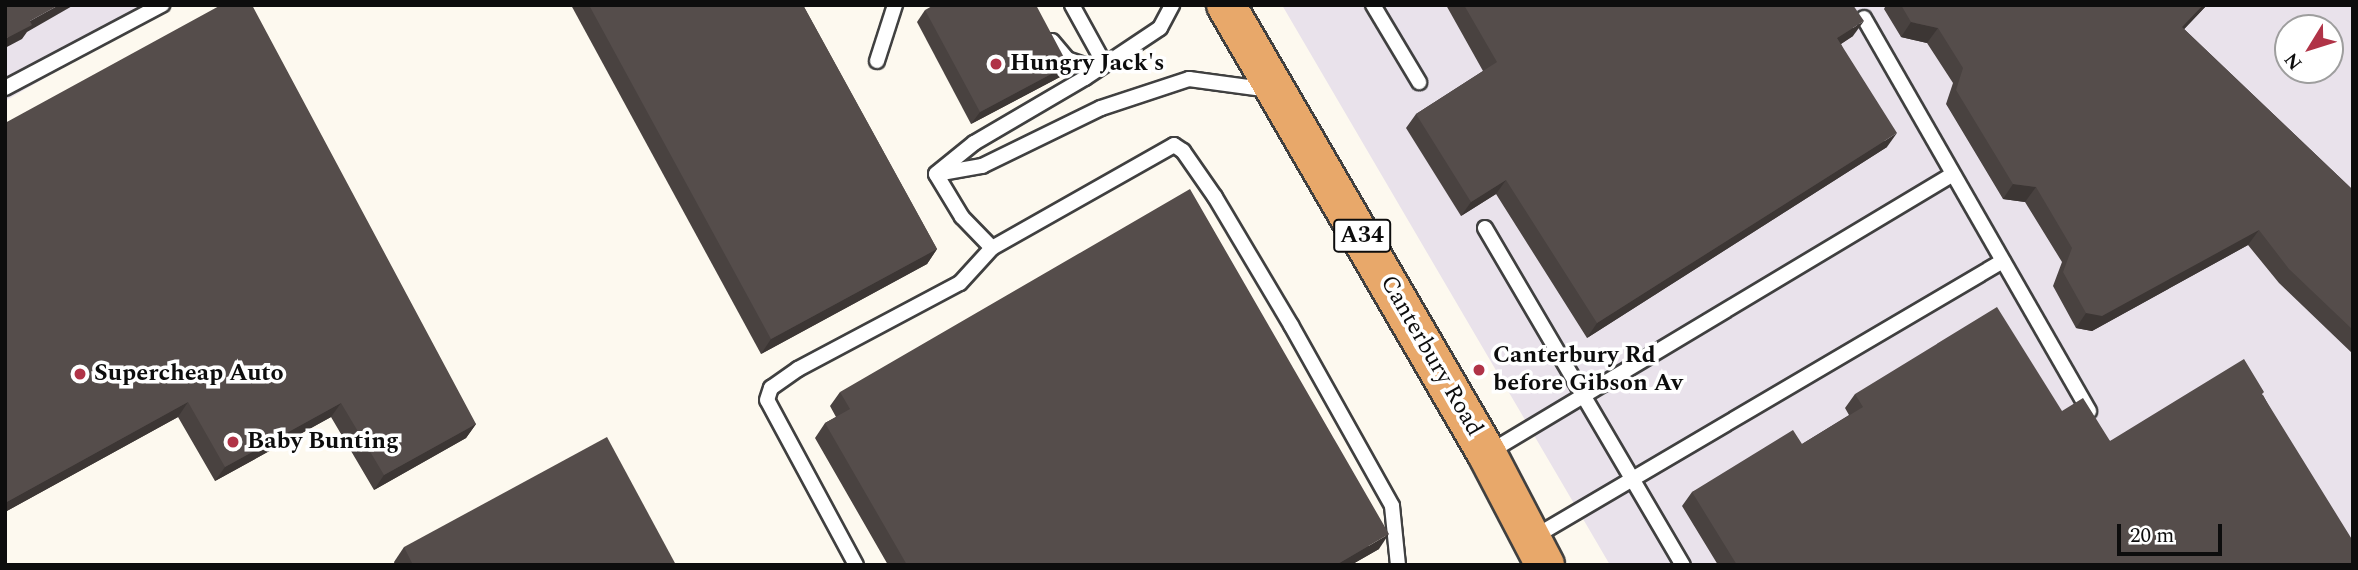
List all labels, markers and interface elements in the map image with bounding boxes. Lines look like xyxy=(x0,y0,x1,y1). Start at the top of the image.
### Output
north arrow xyxy=(2274,14,2344,84)
text: N xyxy=(2277,46,2310,76)
place label: Hungry Jack's xyxy=(1010,50,1165,78)
marker: Hungry Jack's xyxy=(988,56,1004,72)
road number: A34 xyxy=(1332,216,1392,256)
street label: Canterbury Road xyxy=(1373,271,1489,441)
place label: Canterbury Rd before Gibson Av xyxy=(1493,342,1683,398)
place label: Supercheap Auto xyxy=(94,360,284,388)
marker: Canterbury Rd before Gibson Av xyxy=(1471,362,1487,378)
marker: Supercheap Auto xyxy=(72,366,88,382)
place label: Baby Bunting xyxy=(247,428,399,456)
marker: Baby Bunting xyxy=(225,434,241,450)
scale bar xyxy=(2120,510,2225,554)
text: 20 m xyxy=(2130,520,2174,552)

